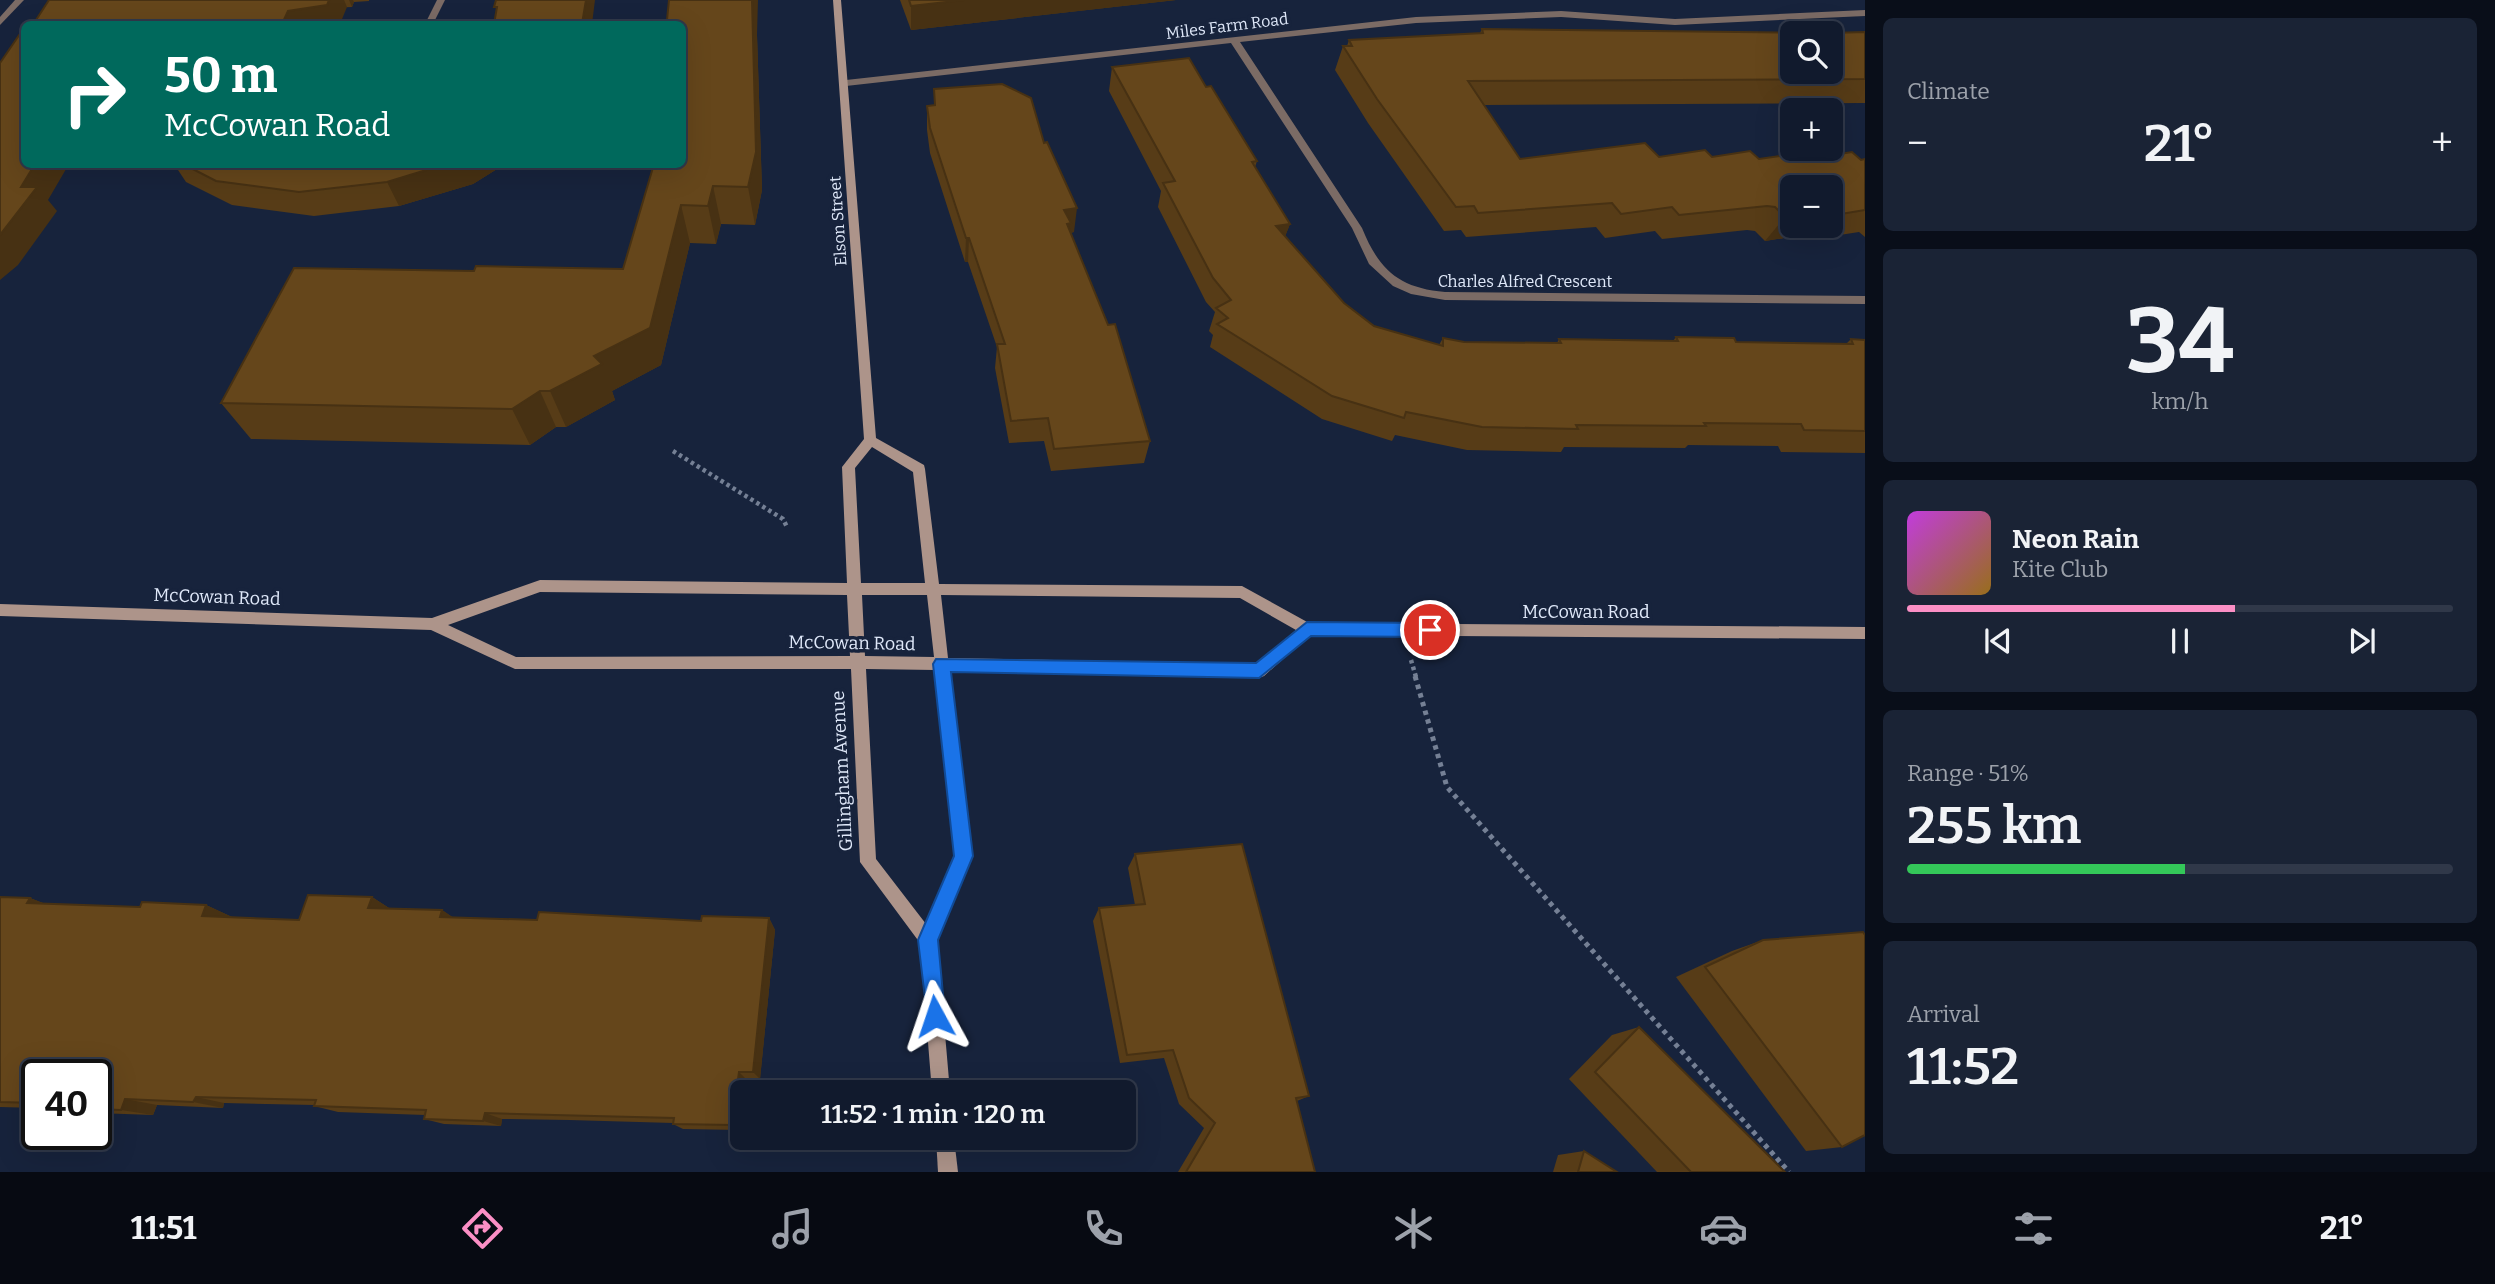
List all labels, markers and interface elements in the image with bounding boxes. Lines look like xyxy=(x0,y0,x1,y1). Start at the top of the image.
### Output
street label: Miles Farm Road xyxy=(1165,9,1290,43)
map controls xyxy=(1780,21,1843,238)
button: search xyxy=(1780,21,1843,84)
text: 50 m xyxy=(164,46,277,105)
icon: right xyxy=(49,49,140,140)
text: Climate xyxy=(1907,77,1990,105)
button: + xyxy=(1780,98,1843,161)
text: McCowan Road xyxy=(164,106,390,144)
text: 21° xyxy=(2144,112,2215,175)
text: − xyxy=(1907,120,1928,166)
text: + xyxy=(2431,120,2453,166)
street label: Elson Street xyxy=(825,175,851,267)
button: − xyxy=(1780,175,1843,238)
street label: Charles Alfred Crescent xyxy=(1438,272,1613,291)
text: 34 xyxy=(2126,287,2234,396)
text: km/h xyxy=(2152,387,2208,415)
text: Neon Rain xyxy=(2012,524,2139,555)
text: Kite Club xyxy=(2012,555,2108,583)
street label: McCowan Road xyxy=(153,584,281,610)
pin xyxy=(1400,600,1460,660)
street label: McCowan Road xyxy=(1522,601,1650,623)
icon: arrive xyxy=(1411,611,1449,649)
icon: previous xyxy=(1979,622,2017,660)
icon: pause xyxy=(2161,622,2199,660)
icon: next xyxy=(2343,622,2381,660)
street label: McCowan Road xyxy=(788,631,916,655)
street label: Gillingham Avenue xyxy=(827,690,857,852)
text: Range · 51% xyxy=(1907,759,2029,787)
text: 255 km xyxy=(1907,794,2081,857)
position arrow xyxy=(898,979,972,1053)
text: Arrival xyxy=(1907,1000,1980,1028)
text: 11:52 xyxy=(1907,1035,2019,1098)
speed limit sign: 40 xyxy=(21,1059,112,1150)
text: 11:52 · 1 min · 120 m xyxy=(821,1099,1045,1130)
icon: directions xyxy=(458,1204,507,1253)
icon: music xyxy=(768,1204,817,1253)
icon: phone xyxy=(1079,1204,1128,1253)
icon: climate xyxy=(1389,1204,1438,1253)
icon: car xyxy=(1699,1204,1748,1253)
icon: filters xyxy=(2009,1204,2058,1253)
text: 11:51 xyxy=(131,1209,197,1247)
text: 21° xyxy=(2320,1209,2364,1247)

